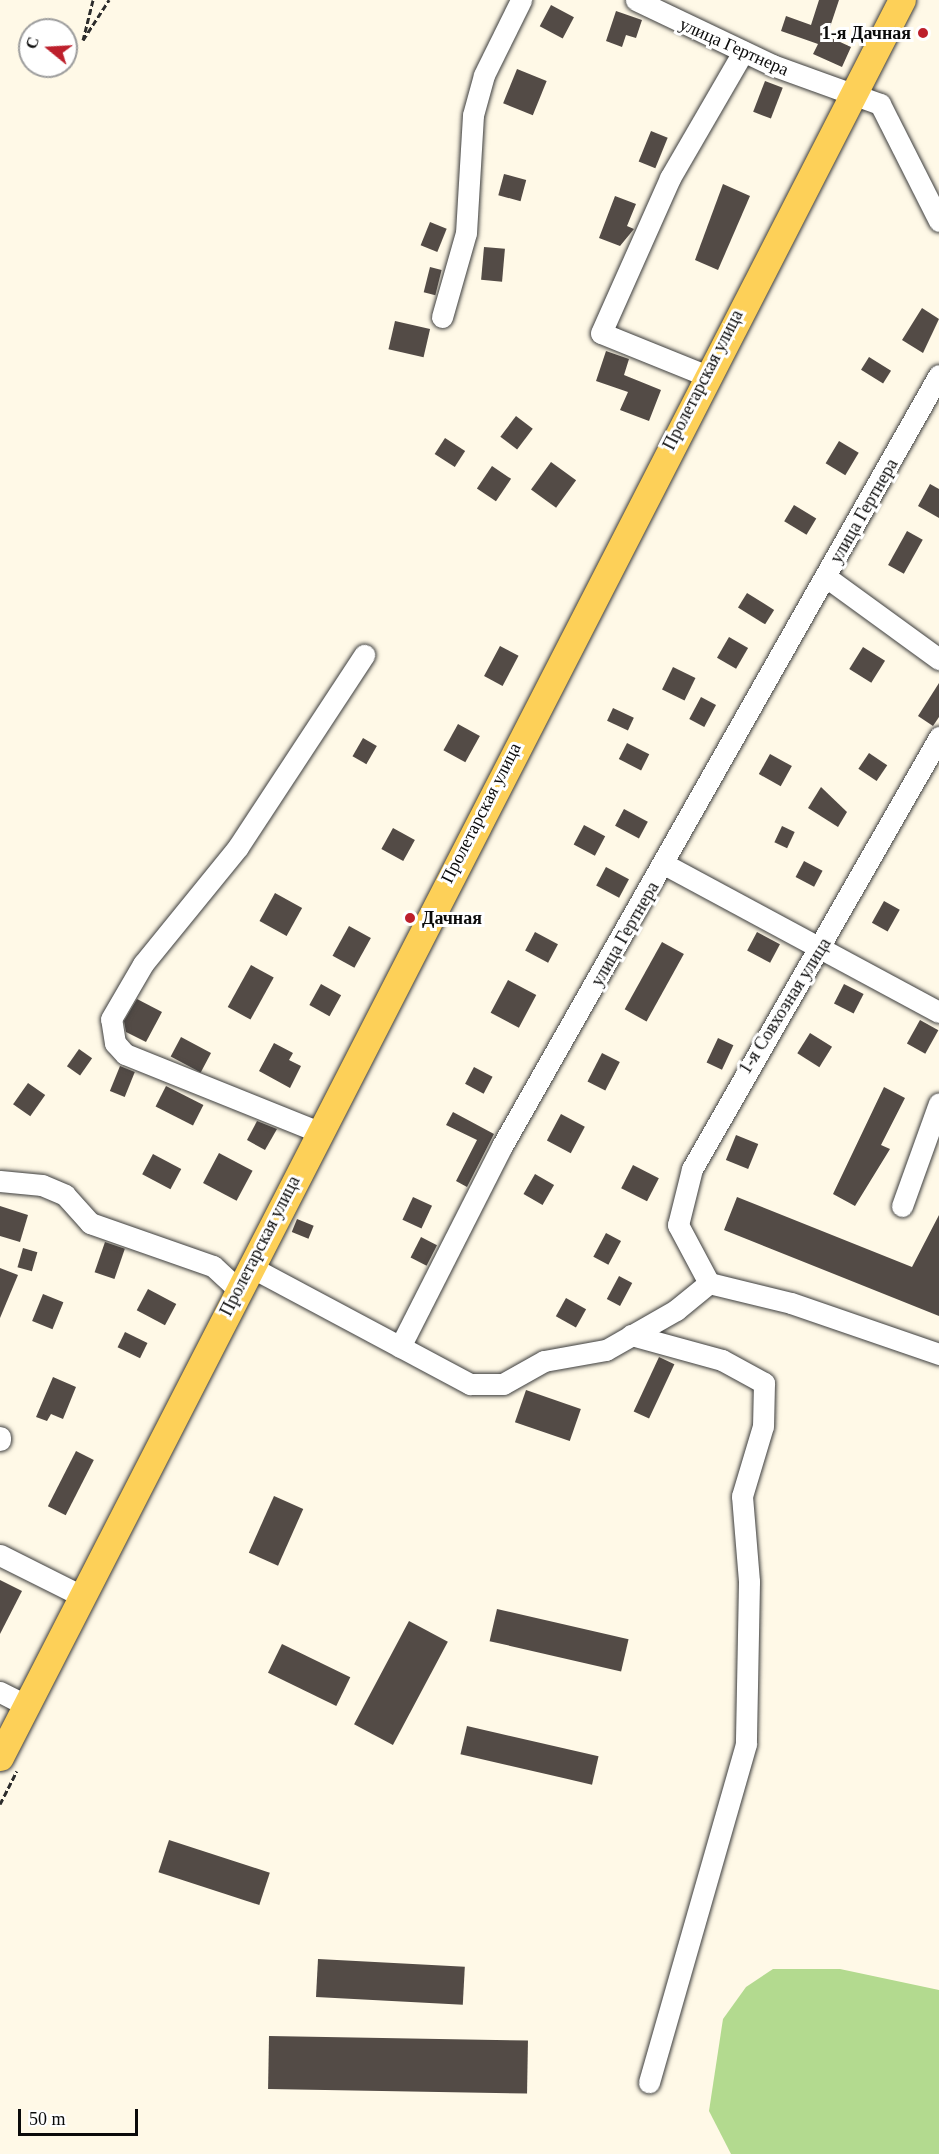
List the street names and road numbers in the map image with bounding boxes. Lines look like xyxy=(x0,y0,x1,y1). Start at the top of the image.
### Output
street label: улица Гертнера xyxy=(676,13,792,81)
street label: Пролетарская улица xyxy=(658,306,748,454)
street label: улица Гертнера xyxy=(825,455,903,567)
street label: Пролетарская улица xyxy=(436,739,526,887)
street label: улица Гертнера xyxy=(586,878,664,990)
street label: 1-я Совхозная улица xyxy=(734,934,836,1078)
street label: Пролетарская улица xyxy=(215,1172,305,1320)

